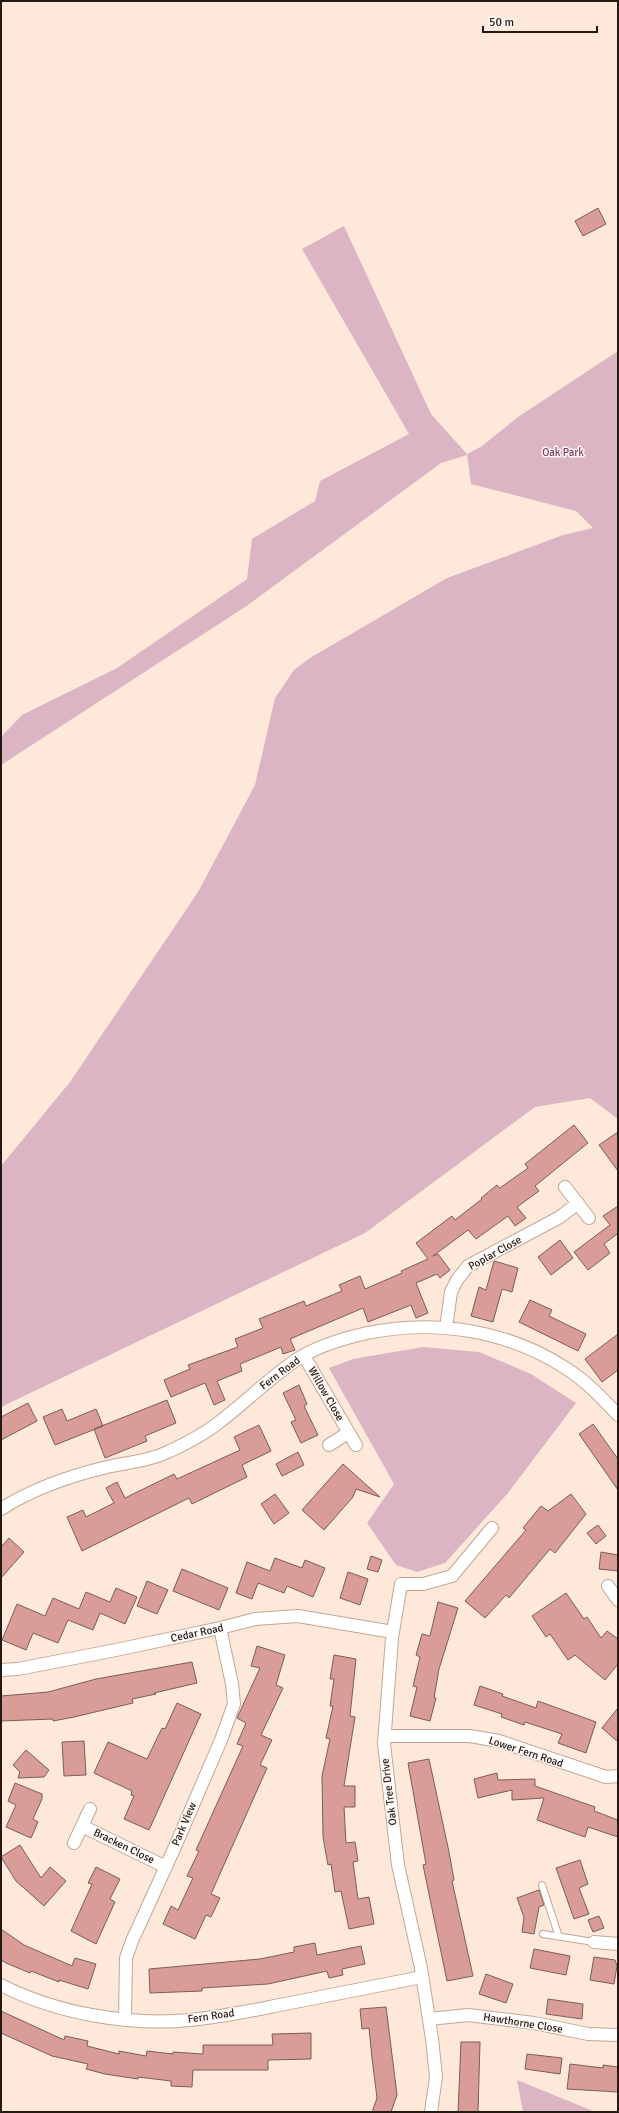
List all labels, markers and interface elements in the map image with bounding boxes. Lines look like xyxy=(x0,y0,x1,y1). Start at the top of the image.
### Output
scale bar xyxy=(483,8,597,34)
text: 50 m xyxy=(489,15,514,30)
park label: Oak Park xyxy=(542,446,584,459)
street label: Poplar Close xyxy=(466,1233,524,1273)
street label: Fern Road xyxy=(257,1354,303,1392)
street label: Willow Close xyxy=(305,1365,347,1423)
street label: Cedar Road xyxy=(169,1621,225,1645)
street label: Lower Fern Road xyxy=(487,1734,565,1770)
street label: Oak Tree Drive xyxy=(378,1758,400,1826)
street label: Park View xyxy=(169,1800,199,1848)
street label: Bracken Close xyxy=(91,1826,157,1866)
street label: Fern Road xyxy=(187,2006,235,2026)
street label: Hawthorne Close xyxy=(482,2010,564,2036)

